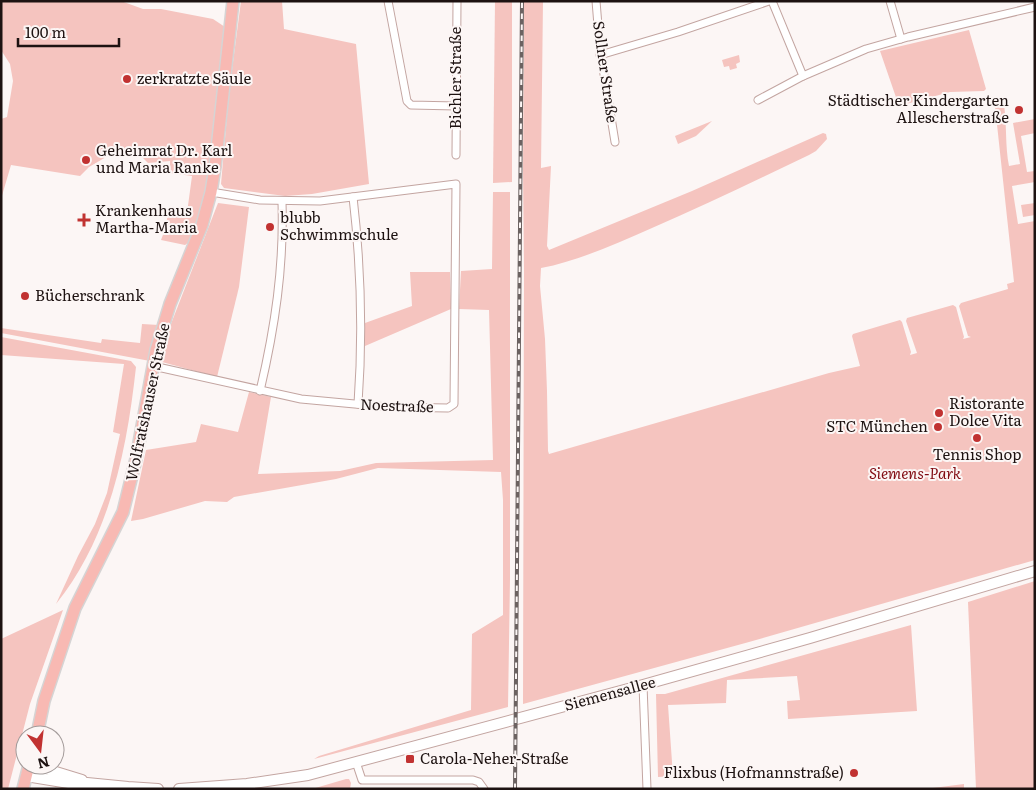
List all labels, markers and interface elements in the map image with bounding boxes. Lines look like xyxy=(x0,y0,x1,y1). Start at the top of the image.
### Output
scale bar xyxy=(18,15,119,47)
street label: Sollner Straße xyxy=(588,19,625,124)
text: 100 m xyxy=(25,20,66,43)
street label: Bichler Straße xyxy=(443,27,466,129)
place label: zerkratzte Säule xyxy=(137,66,251,89)
marker: zerkratzte Säule xyxy=(121,73,133,85)
place label: Städtischer Kindergarten Allescherstraße xyxy=(828,88,1009,128)
marker: Städtischer Kindergarten Allescherstraße xyxy=(1013,104,1025,116)
place label: Geheimrat Dr. Karl und Maria Ranke xyxy=(96,138,232,178)
marker: Geheimrat Dr. Karl und Maria Ranke xyxy=(80,154,92,166)
place label: Krankenhaus Martha-Maria xyxy=(95,198,198,238)
place label: blubb Schwimmschule xyxy=(280,205,399,245)
marker: Krankenhaus Martha-Maria xyxy=(77,213,91,227)
marker: blubb Schwimmschule xyxy=(264,221,276,233)
place label: Bücherschrank xyxy=(35,283,145,306)
marker: Bücherschrank xyxy=(19,290,31,302)
street label: Wolfratshauser Straße xyxy=(119,320,175,483)
place label: Ristorante Dolce Vita xyxy=(949,391,1025,431)
street label: Noestraße xyxy=(360,392,434,417)
marker: Ristorante Dolce Vita xyxy=(933,407,945,419)
place label: STC München xyxy=(826,414,928,437)
marker: STC München xyxy=(932,421,944,433)
marker: Tennis Shop xyxy=(971,432,983,444)
place label: Tennis Shop xyxy=(933,442,1021,465)
park label: Siemens-Park xyxy=(869,461,962,484)
street label: Siemensallee xyxy=(561,669,658,716)
north arrow xyxy=(15,725,65,775)
place label: Carola-Neher-Straße xyxy=(420,746,569,769)
text: N xyxy=(35,752,52,775)
marker: Carola-Neher-Straße xyxy=(404,753,416,765)
place label: Flixbus (Hofmannstraße) xyxy=(664,760,844,783)
marker: Flixbus (Hofmannstraße) xyxy=(848,767,860,779)

